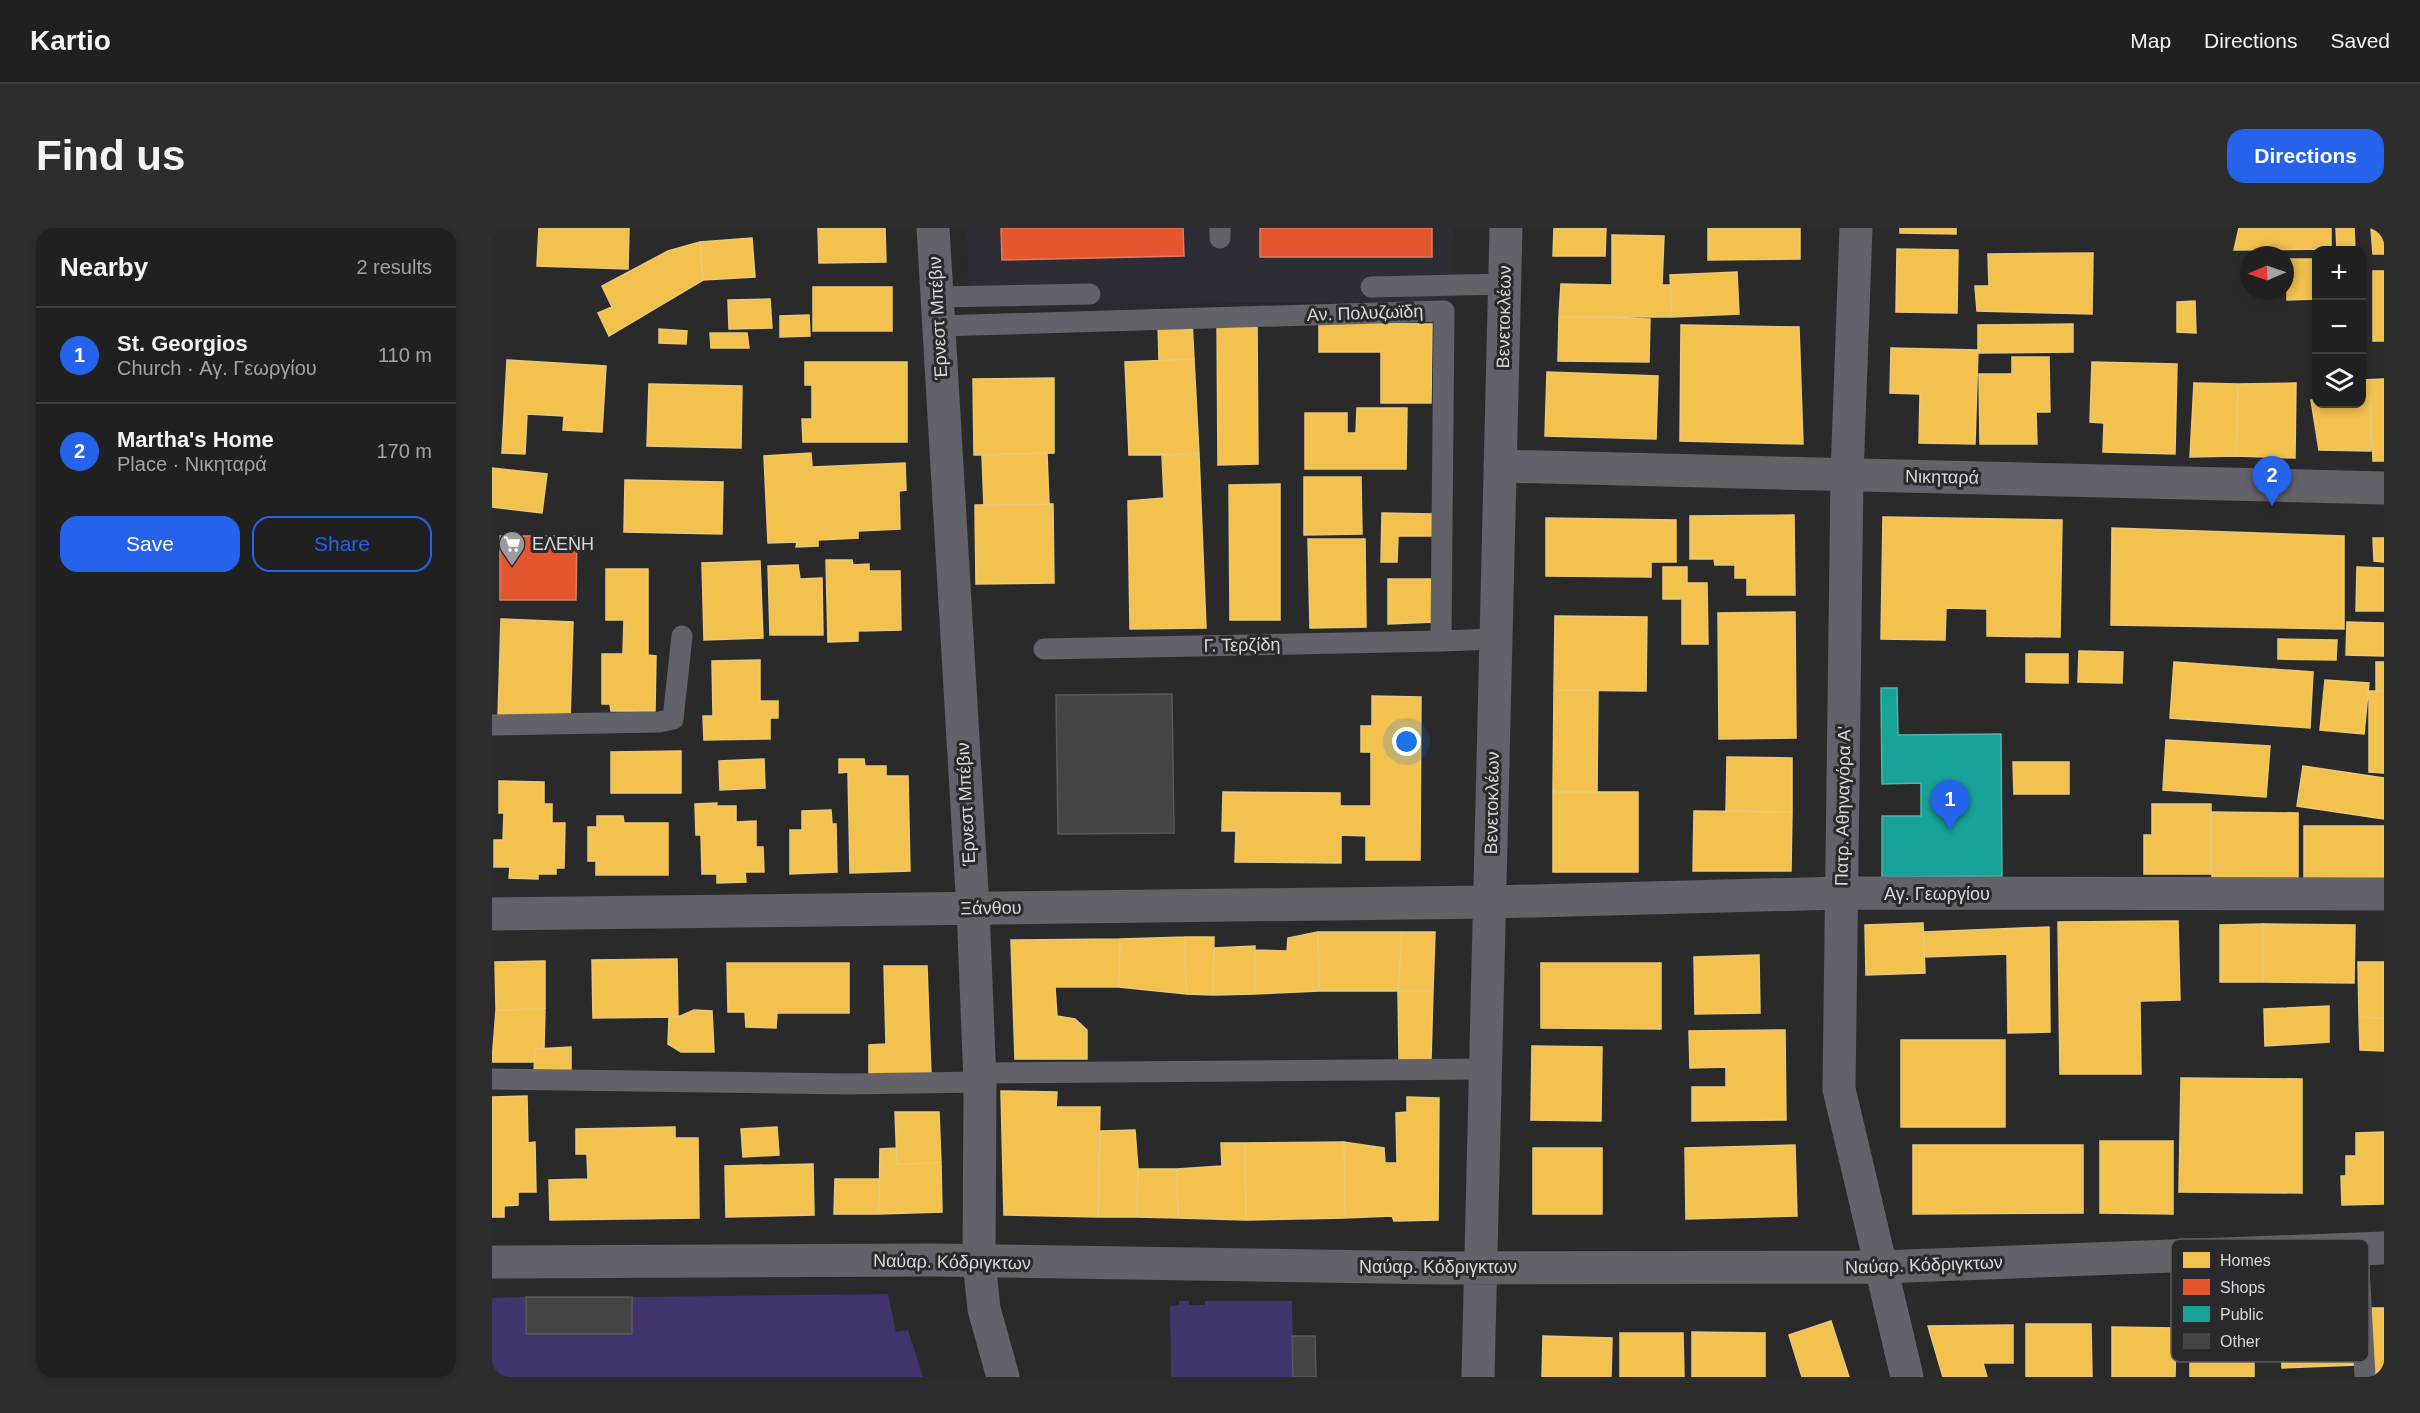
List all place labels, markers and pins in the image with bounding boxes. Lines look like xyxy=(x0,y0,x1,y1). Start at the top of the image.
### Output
pin: 2 xyxy=(2252,456,2292,506)
supermarket icon: ΕΛΕΝΗ xyxy=(497,529,527,567)
place label: ΕΛΕΝΗ xyxy=(532,534,594,554)
pin: 1 xyxy=(1930,780,1970,830)

